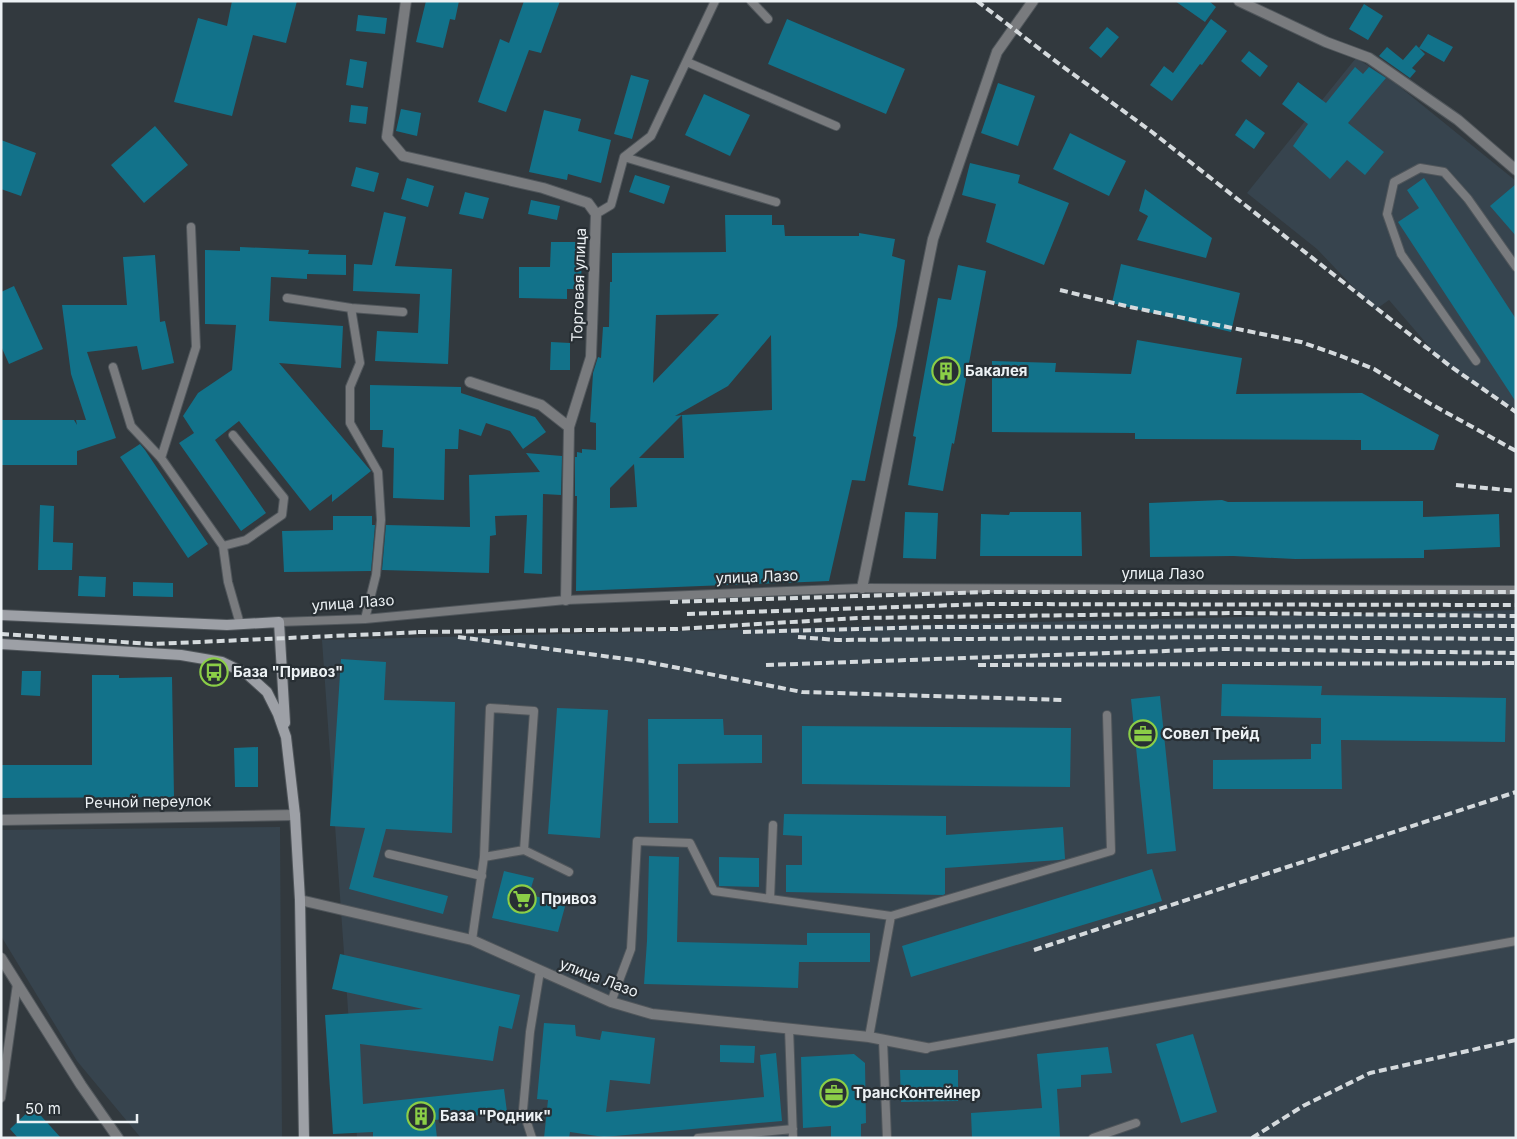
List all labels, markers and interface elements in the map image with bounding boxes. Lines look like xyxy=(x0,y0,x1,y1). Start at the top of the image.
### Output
street label: Торговая улица xyxy=(567,228,590,342)
building icon: Бакалея xyxy=(931,356,961,386)
place label: Бакалея xyxy=(965,361,1028,380)
street label: улица Лазо xyxy=(1122,564,1204,583)
street label: улица Лазо xyxy=(715,566,799,587)
street label: улица Лазо xyxy=(311,590,395,615)
bus stop icon: База "Привоз" xyxy=(199,657,229,687)
place label: База "Привоз" xyxy=(233,662,343,681)
office icon: Совел Трейд xyxy=(1128,719,1158,749)
place label: Совел Трейд xyxy=(1162,724,1259,743)
street label: Речной переулок xyxy=(84,791,212,812)
supermarket icon: Привоз xyxy=(507,884,537,914)
place label: Привоз xyxy=(541,889,597,908)
street label: улица Лазо xyxy=(557,954,641,1001)
office icon: ТрансКонтейнер xyxy=(819,1078,849,1108)
place label: ТрансКонтейнер xyxy=(853,1083,981,1102)
scale bar xyxy=(18,1092,136,1124)
text: 50 m xyxy=(25,1099,61,1118)
building icon: База "Родник" xyxy=(406,1101,436,1131)
place label: База "Родник" xyxy=(440,1106,551,1125)

